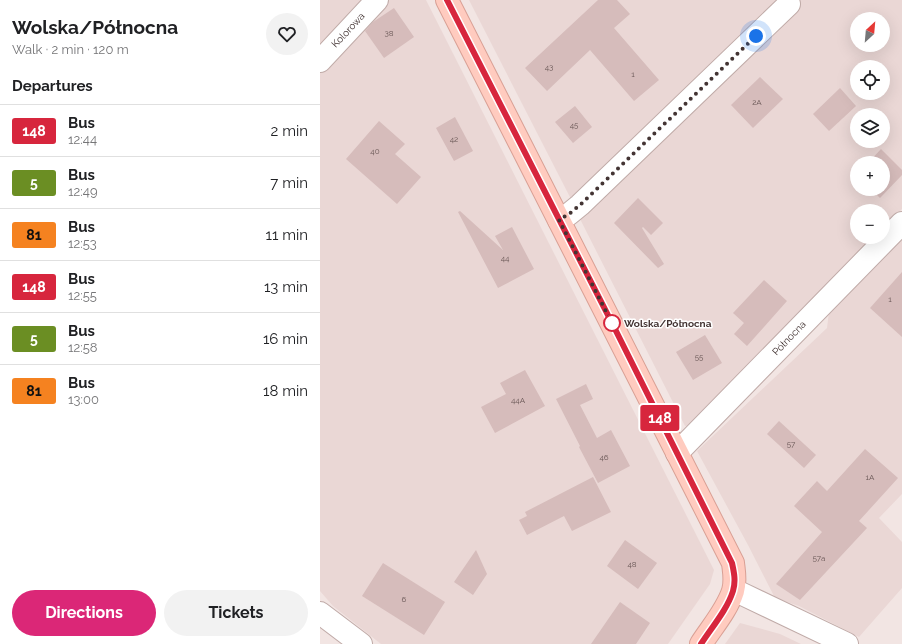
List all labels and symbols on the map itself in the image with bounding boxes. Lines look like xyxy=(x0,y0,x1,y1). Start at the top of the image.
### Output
street label: Kolorowa xyxy=(329,10,367,50)
north arrow xyxy=(850,12,890,52)
your location xyxy=(746,26,766,46)
house number: 38 xyxy=(384,28,394,38)
house number: 43 xyxy=(545,62,553,72)
house number: 1 xyxy=(631,69,635,79)
house number: 2A xyxy=(752,97,762,107)
house number: 45 xyxy=(570,120,579,130)
house number: 42 xyxy=(450,134,458,144)
house number: 40 xyxy=(370,146,380,156)
house number: 44 xyxy=(501,253,510,263)
house number: 1 xyxy=(888,294,892,304)
marker: Wolska/Północna xyxy=(603,314,621,332)
place label: Wolska/Północna xyxy=(624,318,712,329)
street label: Północna xyxy=(770,319,808,357)
house number: 55 xyxy=(695,352,704,362)
house number: 44A xyxy=(511,395,526,405)
line badge: 148 xyxy=(637,405,683,431)
house number: 57 xyxy=(787,439,796,449)
house number: 46 xyxy=(599,452,609,462)
house number: 1A xyxy=(866,472,875,482)
house number: 57a xyxy=(813,553,825,563)
house number: 48 xyxy=(627,559,637,569)
house number: 6 xyxy=(402,594,407,604)

